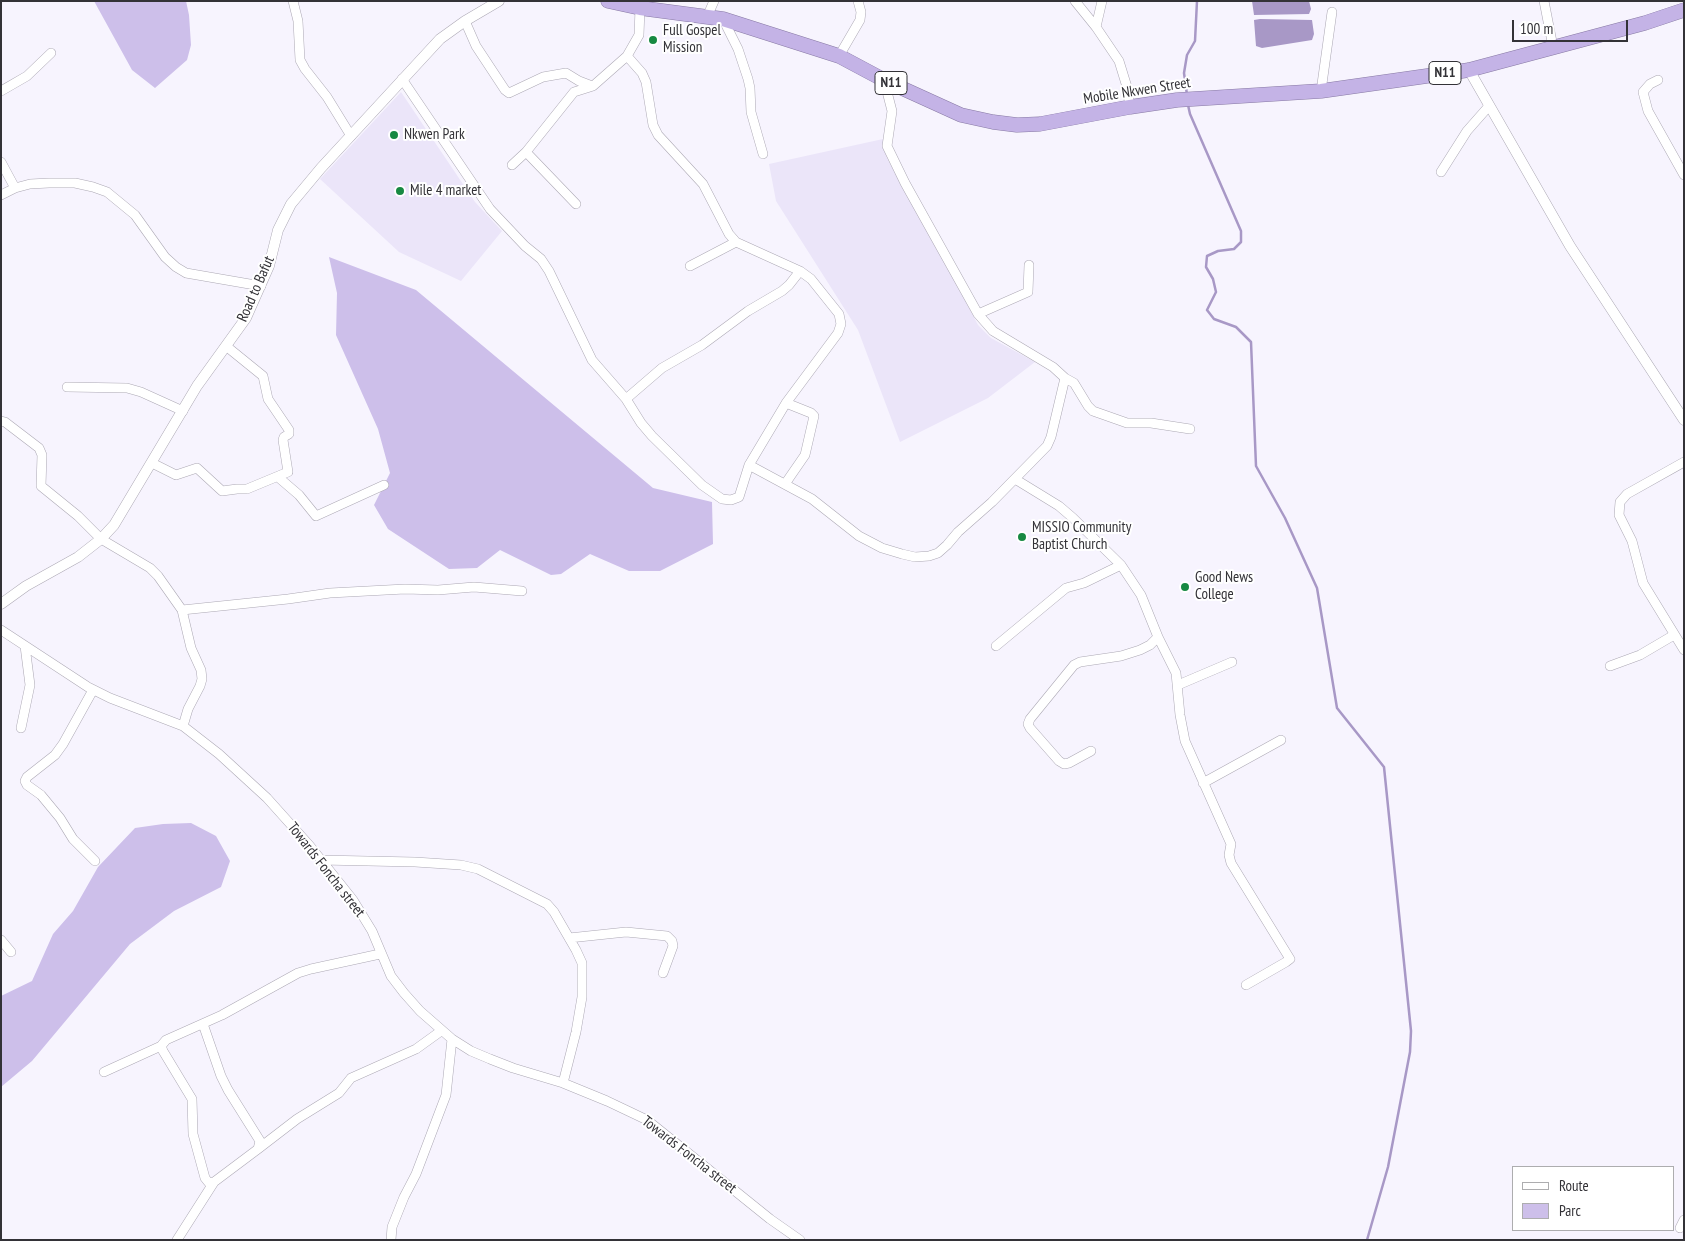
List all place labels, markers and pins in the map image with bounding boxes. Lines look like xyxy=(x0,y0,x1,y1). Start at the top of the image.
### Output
place label: Full Gospel Mission xyxy=(663,22,721,57)
marker: Full Gospel Mission xyxy=(647,34,659,46)
place label: Nkwen Park xyxy=(404,126,465,144)
marker: Nkwen Park xyxy=(388,129,400,141)
place label: Mile 4 market xyxy=(410,182,481,200)
marker: Mile 4 market xyxy=(394,185,406,197)
place label: MISSIO Community Baptist Church xyxy=(1032,519,1131,554)
marker: MISSIO Community Baptist Church xyxy=(1016,531,1028,543)
place label: Good News College xyxy=(1195,569,1253,604)
marker: Good News College xyxy=(1179,581,1191,593)

